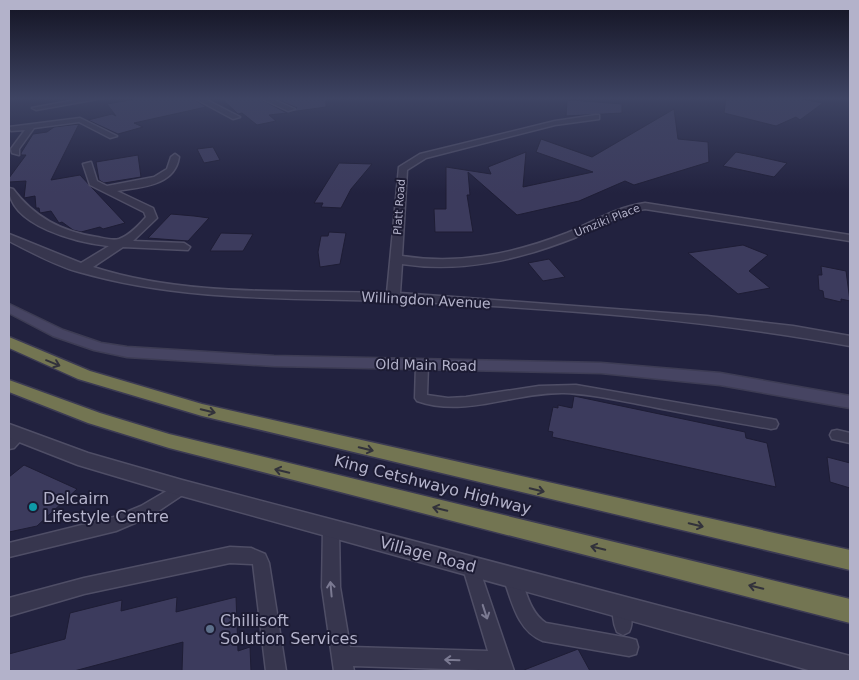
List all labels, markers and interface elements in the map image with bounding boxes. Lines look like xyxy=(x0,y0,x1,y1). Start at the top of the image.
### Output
street label: Platt Road xyxy=(391,179,408,235)
street label: Umziki Place xyxy=(572,201,642,240)
street label: Willingdon Avenue xyxy=(361,289,491,311)
street label: Old Main Road xyxy=(375,356,477,374)
one-way arrow xyxy=(45,358,60,368)
one-way arrow xyxy=(199,407,215,416)
one-way arrow xyxy=(357,445,373,454)
street label: King Cetshwayo Highway xyxy=(332,451,533,518)
one-way arrow xyxy=(275,465,291,475)
one-way arrow xyxy=(529,486,545,495)
place label: Delcairn Lifestyle Centre xyxy=(43,489,169,526)
marker: Delcairn Lifestyle Centre xyxy=(27,501,39,513)
one-way arrow xyxy=(433,504,449,514)
one-way arrow xyxy=(687,521,703,530)
street label: Village Road xyxy=(378,532,478,576)
one-way arrow xyxy=(590,543,606,553)
one-way arrow xyxy=(327,581,336,597)
one-way arrow xyxy=(748,582,764,591)
one-way arrow xyxy=(481,603,490,619)
place label: Chillisoft Solution Services xyxy=(220,611,358,648)
marker: Chillisoft Solution Services xyxy=(204,623,216,635)
one-way arrow xyxy=(445,655,461,664)

